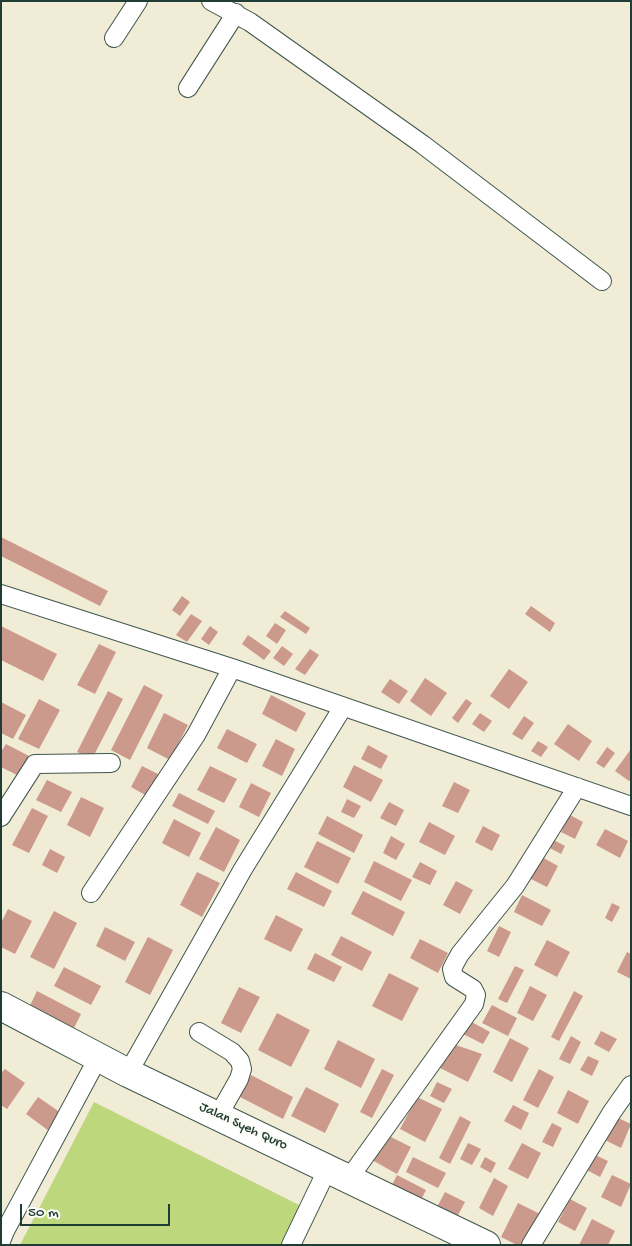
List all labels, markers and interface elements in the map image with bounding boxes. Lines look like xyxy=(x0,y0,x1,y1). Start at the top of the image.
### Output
street label: Jalan Syeh Quro xyxy=(196,1099,290,1155)
scale bar xyxy=(22,1194,172,1226)
text: 50 m xyxy=(28,1204,59,1222)

